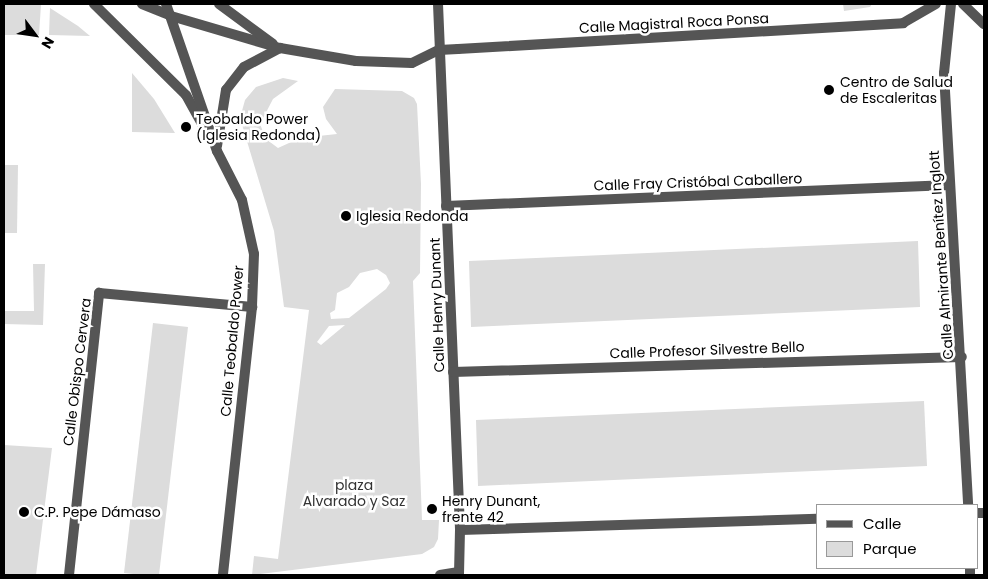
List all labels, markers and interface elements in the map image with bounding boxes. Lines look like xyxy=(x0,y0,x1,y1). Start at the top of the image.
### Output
north arrow xyxy=(10,10,60,60)
street label: Calle Magistral Roca Ponsa xyxy=(579,10,769,36)
text: N xyxy=(37,33,59,52)
place label: Centro de Salud de Escaleritas xyxy=(840,74,953,106)
marker: Centro de Salud de Escaleritas xyxy=(822,83,836,97)
place label: Teobaldo Power (Iglesia Redonda) xyxy=(196,111,321,144)
marker: Teobaldo Power (Iglesia Redonda) xyxy=(180,121,192,133)
street label: Calle Almirante Benítez Inglott xyxy=(925,150,957,360)
street label: Calle Fray Cristóbal Caballero xyxy=(593,170,803,194)
place label: Iglesia Redonda xyxy=(356,208,468,224)
marker: Iglesia Redonda xyxy=(340,210,352,222)
street label: Calle Henry Dunant xyxy=(426,237,448,373)
street label: Calle Teobaldo Power xyxy=(217,265,247,417)
street label: Calle Obispo Cervera xyxy=(60,297,94,447)
street label: Calle Profesor Silvestre Bello xyxy=(609,338,805,362)
park label: plaza Alvarado y Saz xyxy=(303,477,405,510)
place label: Henry Dunant, frente 42 xyxy=(442,493,540,526)
marker: Henry Dunant, frente 42 xyxy=(426,503,438,515)
place label: C.P. Pepe Dámaso xyxy=(34,504,161,520)
legend xyxy=(816,504,978,569)
marker: C.P. Pepe Dámaso xyxy=(18,506,30,518)
text: Calle xyxy=(863,513,901,534)
text: Parque xyxy=(863,538,916,559)

